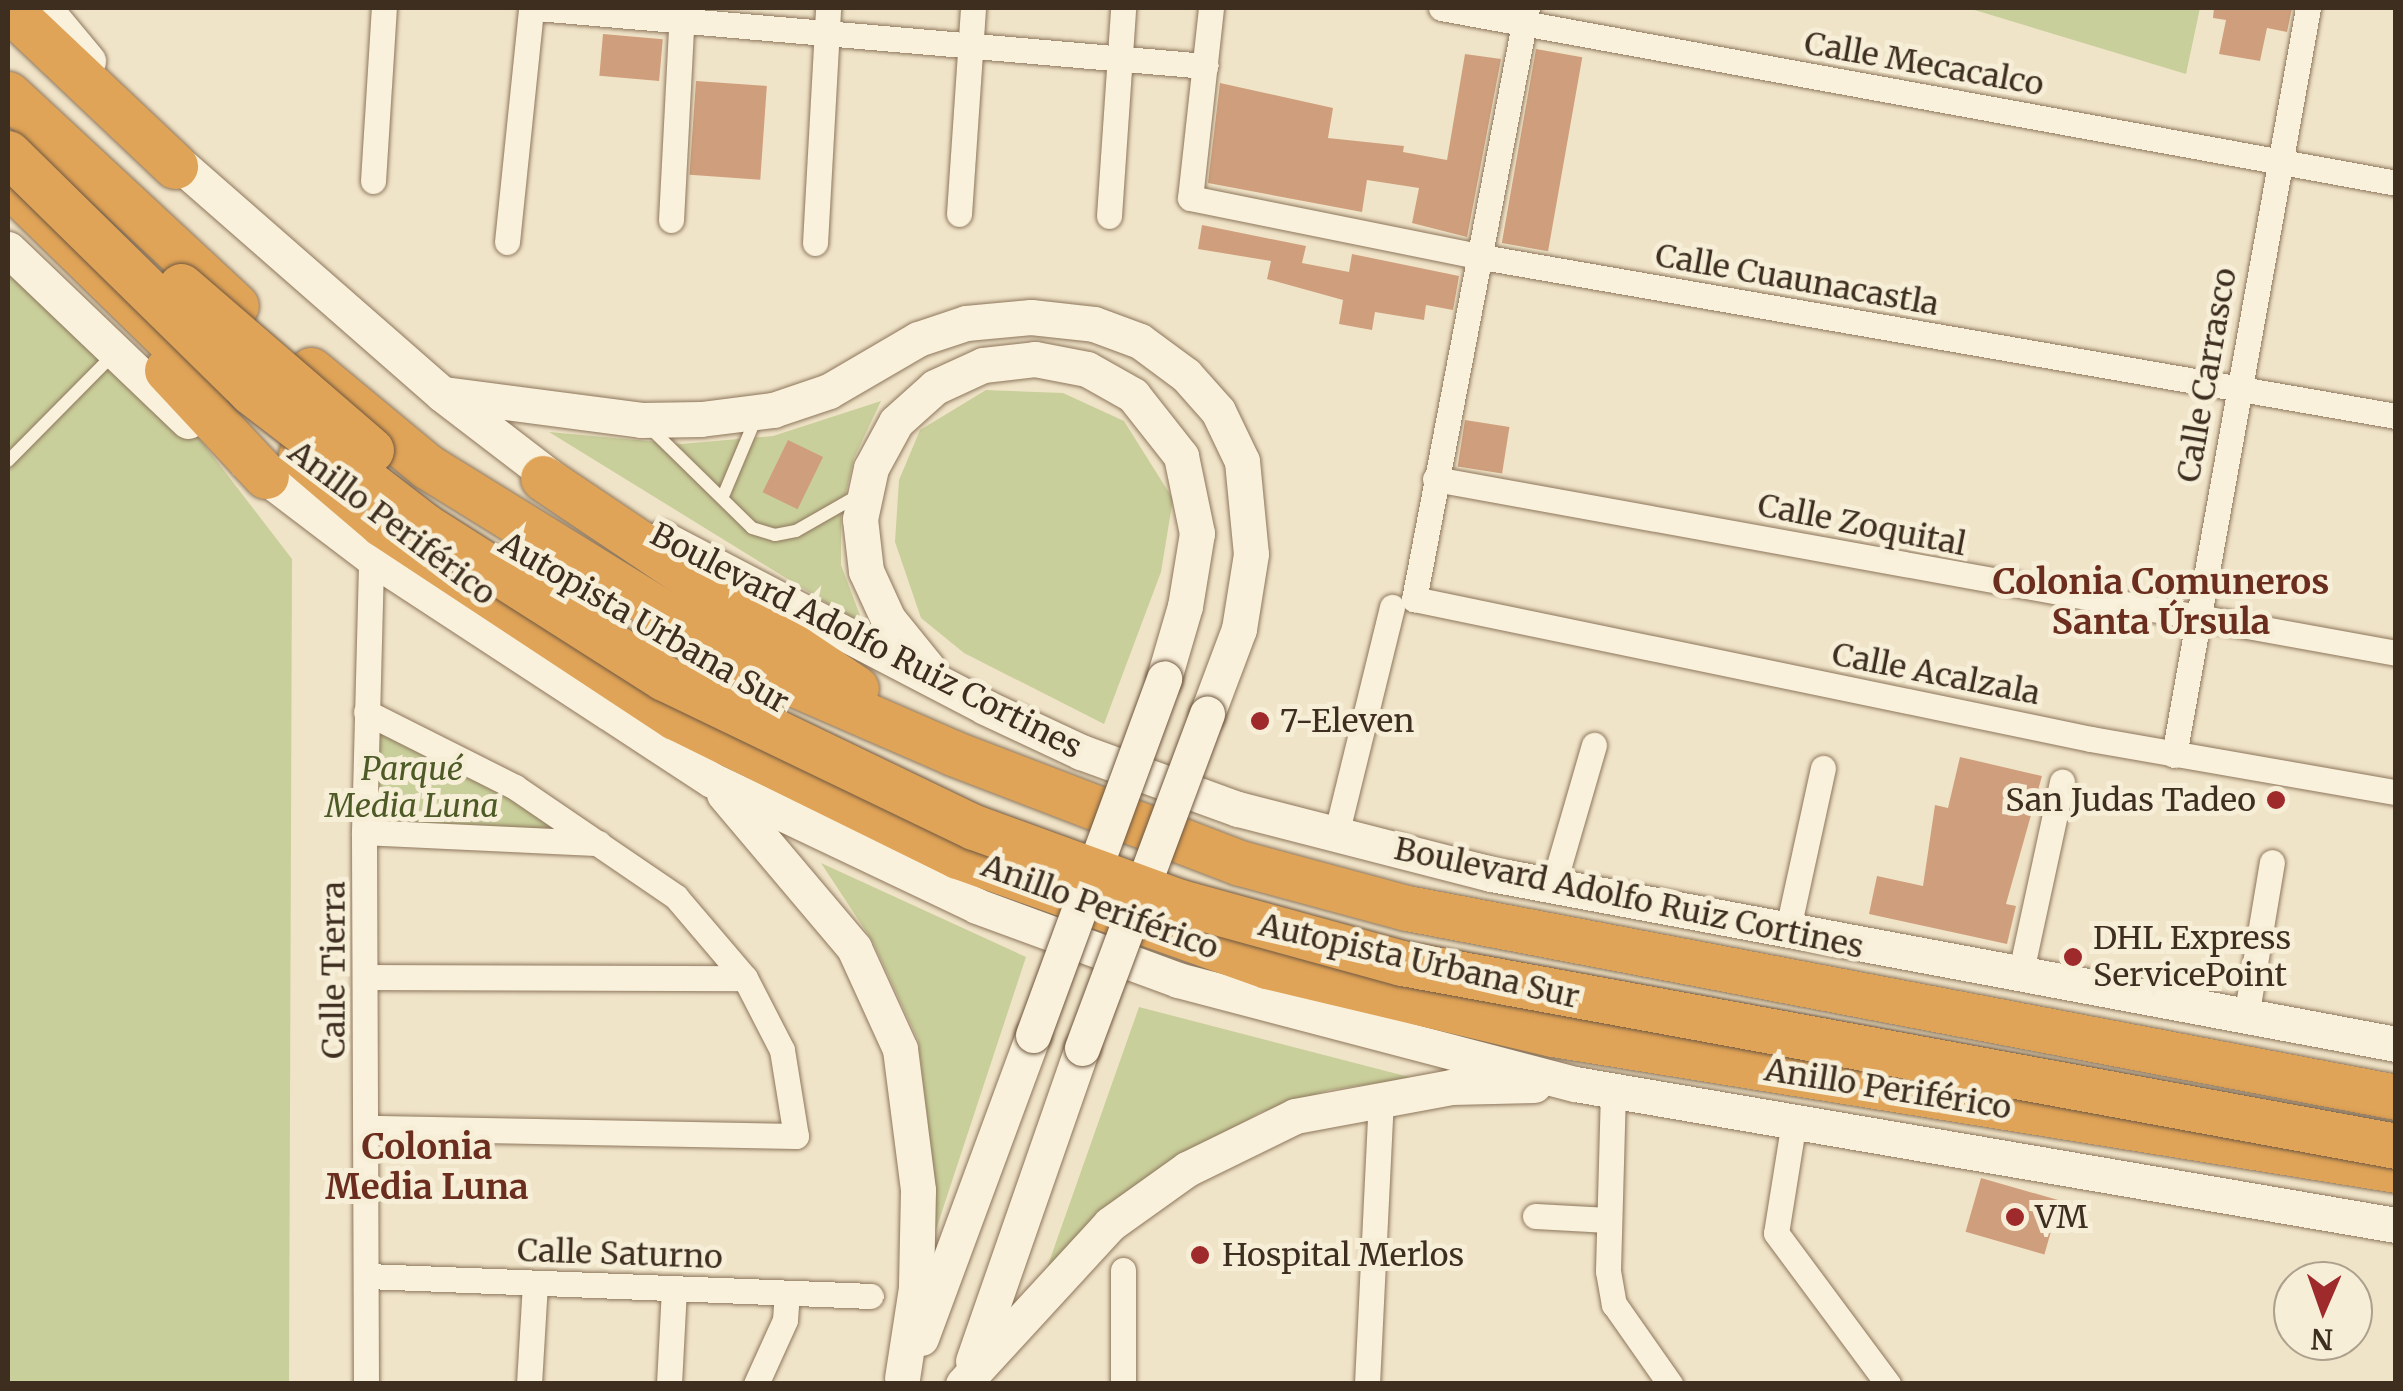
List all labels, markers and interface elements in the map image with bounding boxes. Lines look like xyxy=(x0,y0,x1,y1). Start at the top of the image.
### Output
street label: Calle Mecacalco xyxy=(1801,24,2047,104)
street label: Calle Cuaunacastla xyxy=(1652,236,1942,324)
street label: Calle Carrasco xyxy=(2169,265,2245,485)
street label: Anillo Periférico xyxy=(281,433,503,613)
street label: Calle Zoquital xyxy=(1755,486,1969,564)
street label: Boulevard Adolfo Ruiz Cortines xyxy=(644,515,1088,767)
street label: Autopista Urbana Sur xyxy=(493,524,795,722)
district label: Colonia Comuneros Santa Úrsula xyxy=(1993,561,2329,643)
street label: Calle Acalzala xyxy=(1829,635,2043,713)
place label: 7-Eleven xyxy=(1280,702,1414,740)
marker: 7-Eleven xyxy=(1249,710,1271,732)
park label: Parqué Media Luna xyxy=(325,751,499,826)
place label: San Judas Tadeo xyxy=(2005,781,2256,819)
marker: San Judas Tadeo xyxy=(2265,789,2287,811)
street label: Boulevard Adolfo Ruiz Cortines xyxy=(1391,829,1867,967)
street label: Anillo Periférico xyxy=(976,846,1224,968)
street label: Calle Tierra xyxy=(315,881,353,1059)
street label: Autopista Urbana Sur xyxy=(1255,905,1583,1017)
place label: DHL Express ServicePoint xyxy=(2093,920,2291,995)
marker: DHL Express ServicePoint xyxy=(2062,946,2084,968)
street label: Anillo Periférico xyxy=(1762,1051,2014,1127)
district label: Colonia Media Luna xyxy=(325,1126,529,1208)
place label: VM xyxy=(2035,1198,2088,1236)
marker: VM xyxy=(2004,1206,2026,1228)
street label: Calle Saturno xyxy=(517,1231,723,1277)
place label: Hospital Merlos xyxy=(1222,1236,1464,1274)
marker: Hospital Merlos xyxy=(1187,1242,1213,1268)
north arrow xyxy=(2273,1261,2373,1361)
text: N xyxy=(2310,1321,2334,1357)

